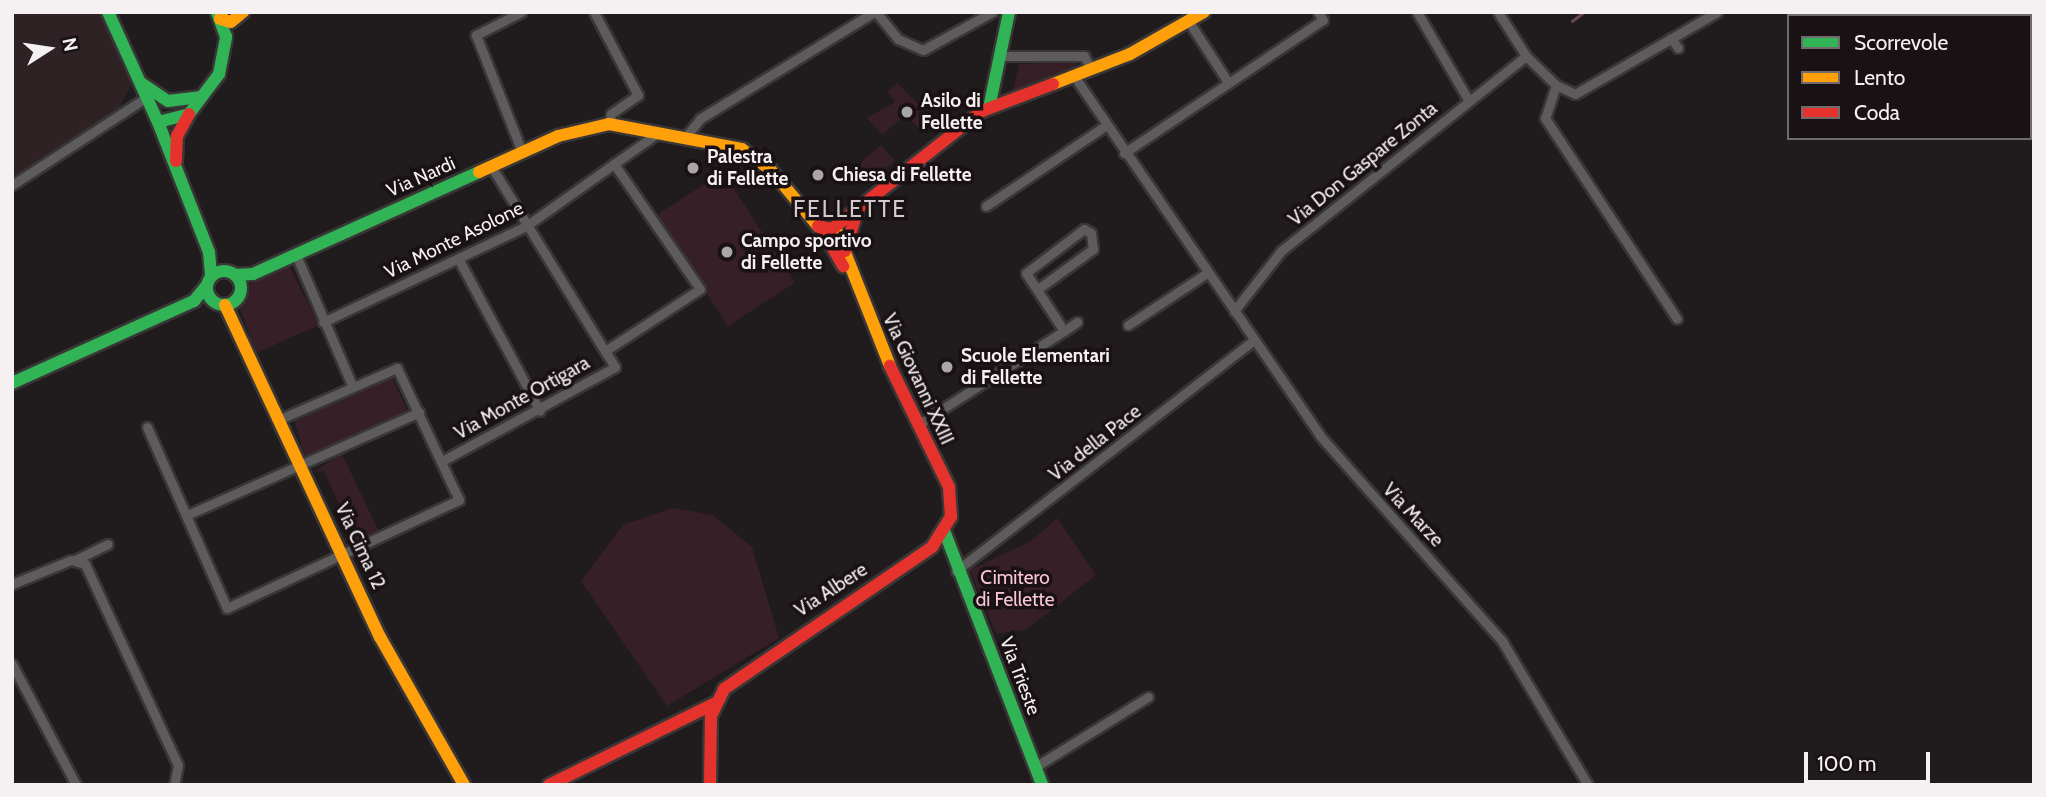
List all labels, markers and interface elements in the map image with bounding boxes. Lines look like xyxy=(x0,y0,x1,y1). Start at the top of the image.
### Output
north arrow xyxy=(14,14,84,84)
legend xyxy=(1787,14,2032,140)
text: Scorrevole xyxy=(1854,30,1948,55)
text: N xyxy=(57,36,83,53)
text: Lento xyxy=(1854,65,1905,90)
place label: Asilo di Fellette xyxy=(921,90,983,134)
street label: Via Don Gaspare Zonta xyxy=(1284,97,1442,231)
text: Coda xyxy=(1854,100,1900,125)
marker: Asilo di Fellette xyxy=(899,104,915,120)
place label: Palestra di Fellette xyxy=(707,146,788,190)
street label: Via Nardi xyxy=(383,152,459,202)
marker: Palestra di Fellette xyxy=(685,160,701,176)
place label: Chiesa di Fellette xyxy=(832,164,971,186)
marker: Chiesa di Fellette xyxy=(810,167,826,183)
district label: FELLETTE xyxy=(794,195,906,223)
street label: Via Monte Asolone xyxy=(381,197,527,283)
place label: Campo sportivo di Fellette xyxy=(741,230,872,274)
marker: Campo sportivo di Fellette xyxy=(719,244,735,260)
street label: Via Giovanni XXIII xyxy=(878,310,958,448)
place label: Scuole Elementari di Fellette xyxy=(961,345,1110,389)
street label: Via Monte Ortigara xyxy=(451,351,593,445)
marker: Scuole Elementari di Fellette xyxy=(939,359,955,375)
street label: Via della Pace xyxy=(1044,400,1146,486)
street label: Via Marze xyxy=(1378,478,1448,552)
street label: Via Cima 12 xyxy=(330,499,390,593)
street label: Via Albere xyxy=(791,558,871,622)
park label: Cimitero di Fellette xyxy=(976,567,1054,611)
street label: Via Trieste xyxy=(995,634,1045,718)
scale bar xyxy=(1808,738,1934,782)
text: 100 m xyxy=(1817,751,1876,776)

